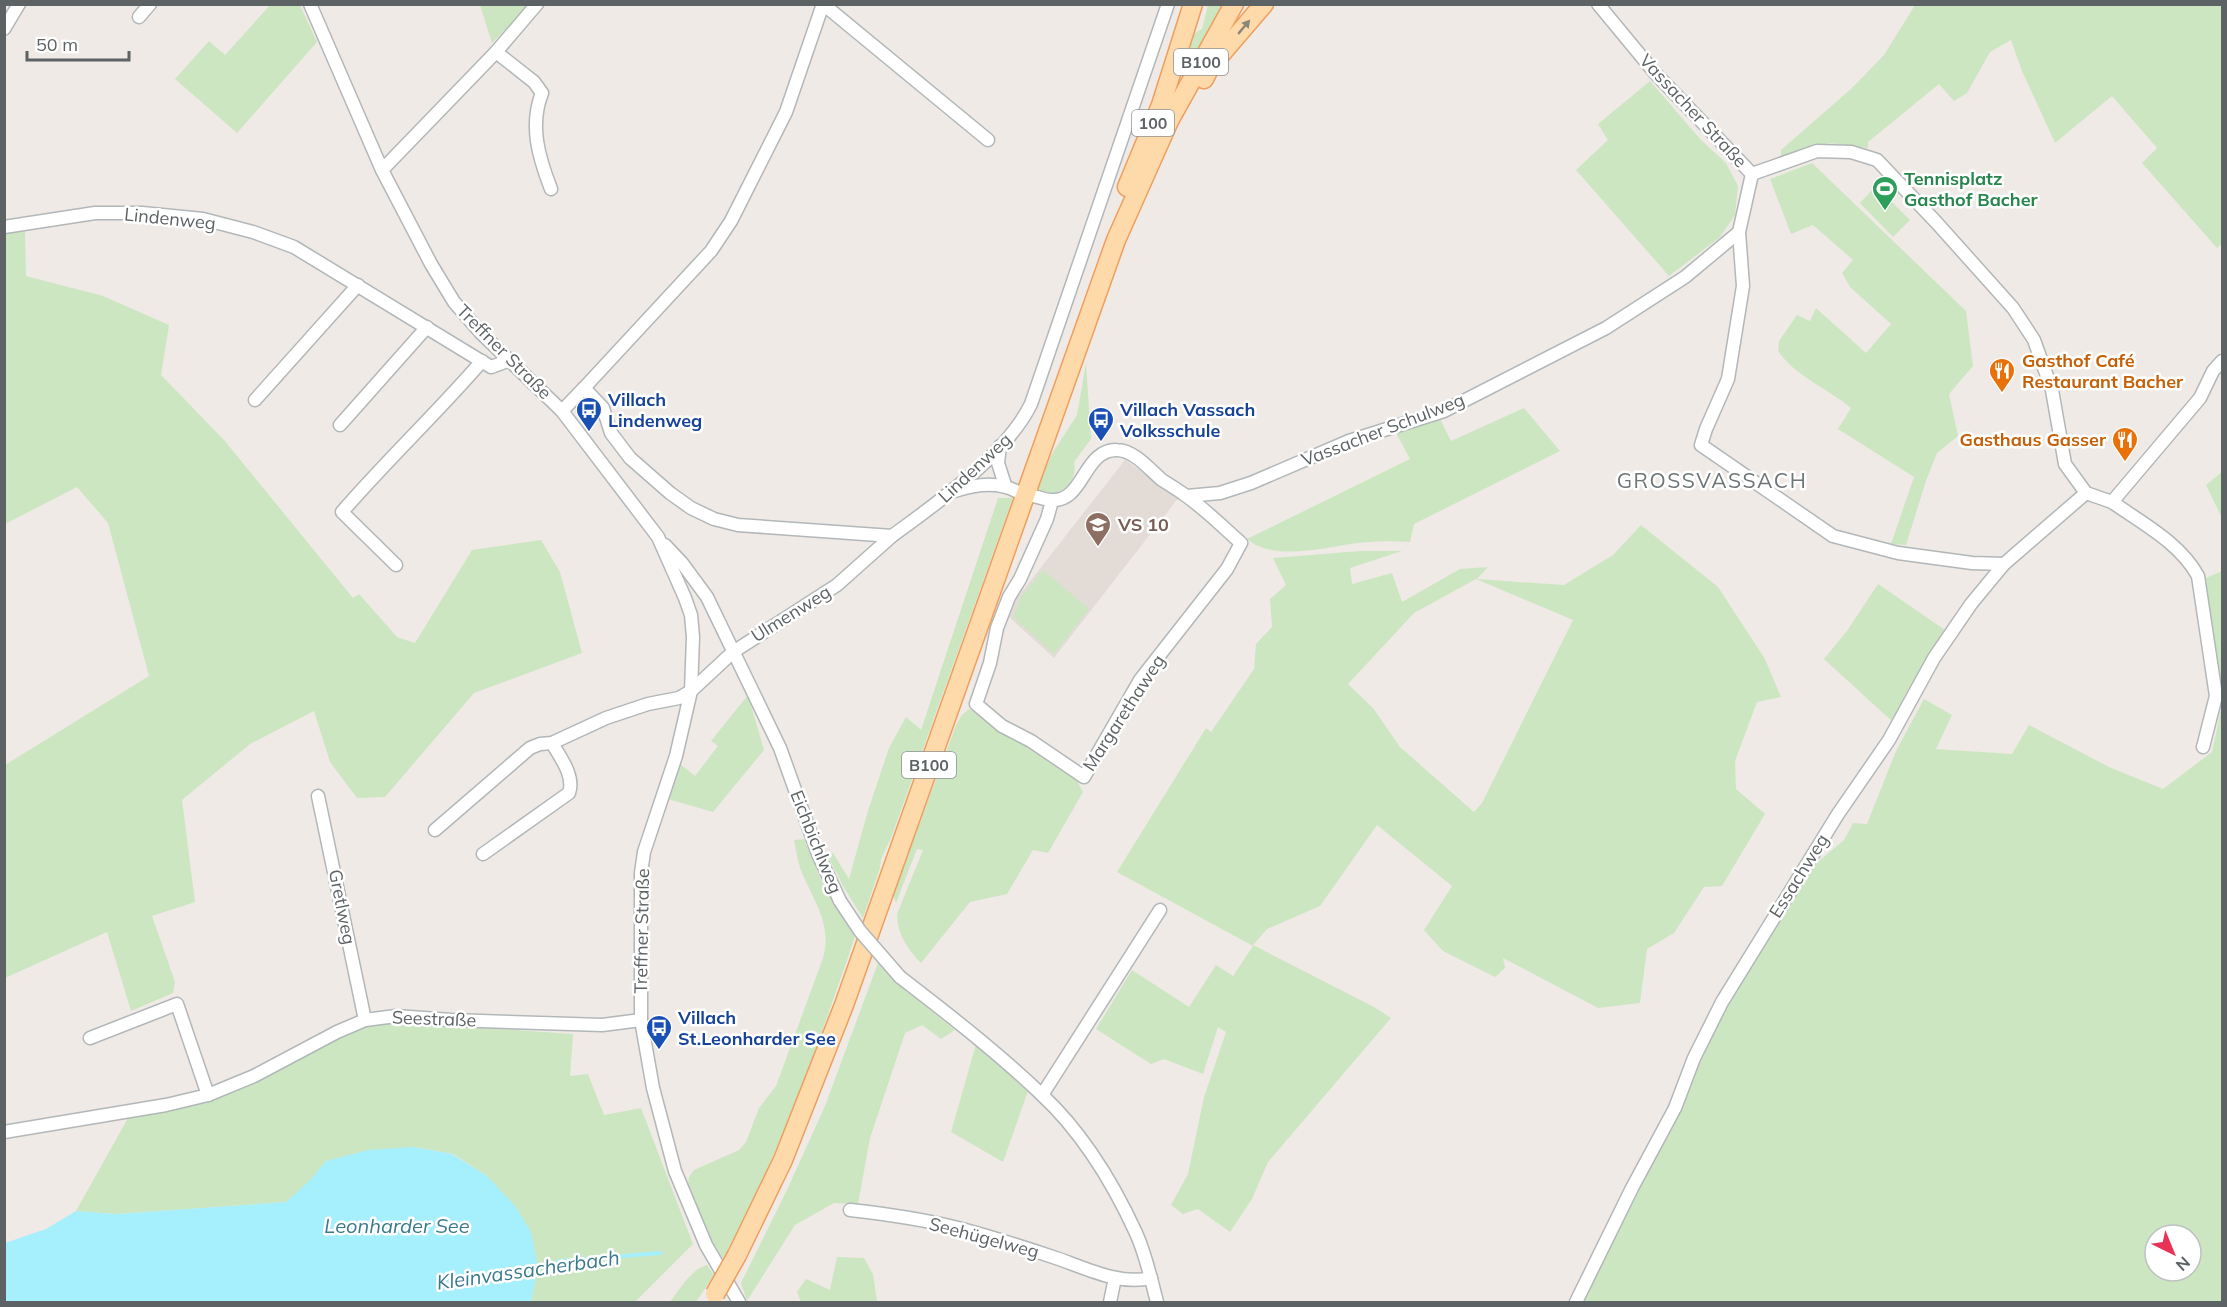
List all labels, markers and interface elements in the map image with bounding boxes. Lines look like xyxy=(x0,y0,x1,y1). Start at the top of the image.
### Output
one-way arrow xyxy=(1237,20,1250,35)
scale bar xyxy=(27,24,129,62)
text: 50 m xyxy=(36,33,78,56)
road number: B100 xyxy=(1174,49,1228,75)
street label: Vassacher Straße xyxy=(1635,49,1752,172)
road number: 100 xyxy=(1132,110,1174,136)
place label: Tennisplatz Gasthof Bacher xyxy=(1904,167,2039,211)
sports icon: Tennisplatz Gasthof Bacher xyxy=(1870,174,1900,212)
street label: Lindenweg xyxy=(123,202,217,235)
street label: Treffner Straße xyxy=(452,299,557,404)
place label: Gasthof Café Restaurant Bacher xyxy=(2022,349,2184,393)
restaurant icon: Gasthof Café Restaurant Bacher xyxy=(1987,356,2017,394)
place label: Villach Lindenweg xyxy=(607,388,702,432)
street label: Vassacher Schulweg xyxy=(1298,388,1468,471)
bus stop icon: Villach Lindenweg xyxy=(574,395,604,433)
place label: Villach Vassach Volksschule xyxy=(1119,398,1255,442)
bus stop icon: Villach Vassach Volksschule xyxy=(1086,405,1116,443)
restaurant icon: Gasthaus Gasser xyxy=(2110,425,2140,463)
street label: Lindenweg xyxy=(933,428,1016,507)
place label: Gasthaus Gasser xyxy=(1960,428,2107,451)
district label: GROSSVASSACH xyxy=(1617,467,1807,493)
school or university icon: VS 10 xyxy=(1083,510,1113,548)
place label: VS 10 xyxy=(1117,513,1169,536)
street label: Ulmenweg xyxy=(747,580,835,647)
street label: Margarethaweg xyxy=(1077,650,1170,775)
road number: B100 xyxy=(902,752,956,778)
street label: Eichbichlweg xyxy=(785,787,848,897)
street label: Essachweg xyxy=(1764,830,1833,922)
street label: Gretlweg xyxy=(324,867,361,946)
street label: Treffner Straße xyxy=(629,868,654,994)
street label: Seestraße xyxy=(391,1006,477,1031)
place label: Villach St.Leonharder See xyxy=(677,1006,836,1050)
bus stop icon: Villach St.Leonharder See xyxy=(644,1013,674,1051)
street label: Seehügelweg xyxy=(927,1212,1042,1263)
water label: Leonharder See xyxy=(324,1213,470,1238)
north arrow xyxy=(2143,1223,2203,1283)
water label: Kleinvassacherbach xyxy=(435,1244,621,1295)
text: N xyxy=(2172,1253,2194,1275)

